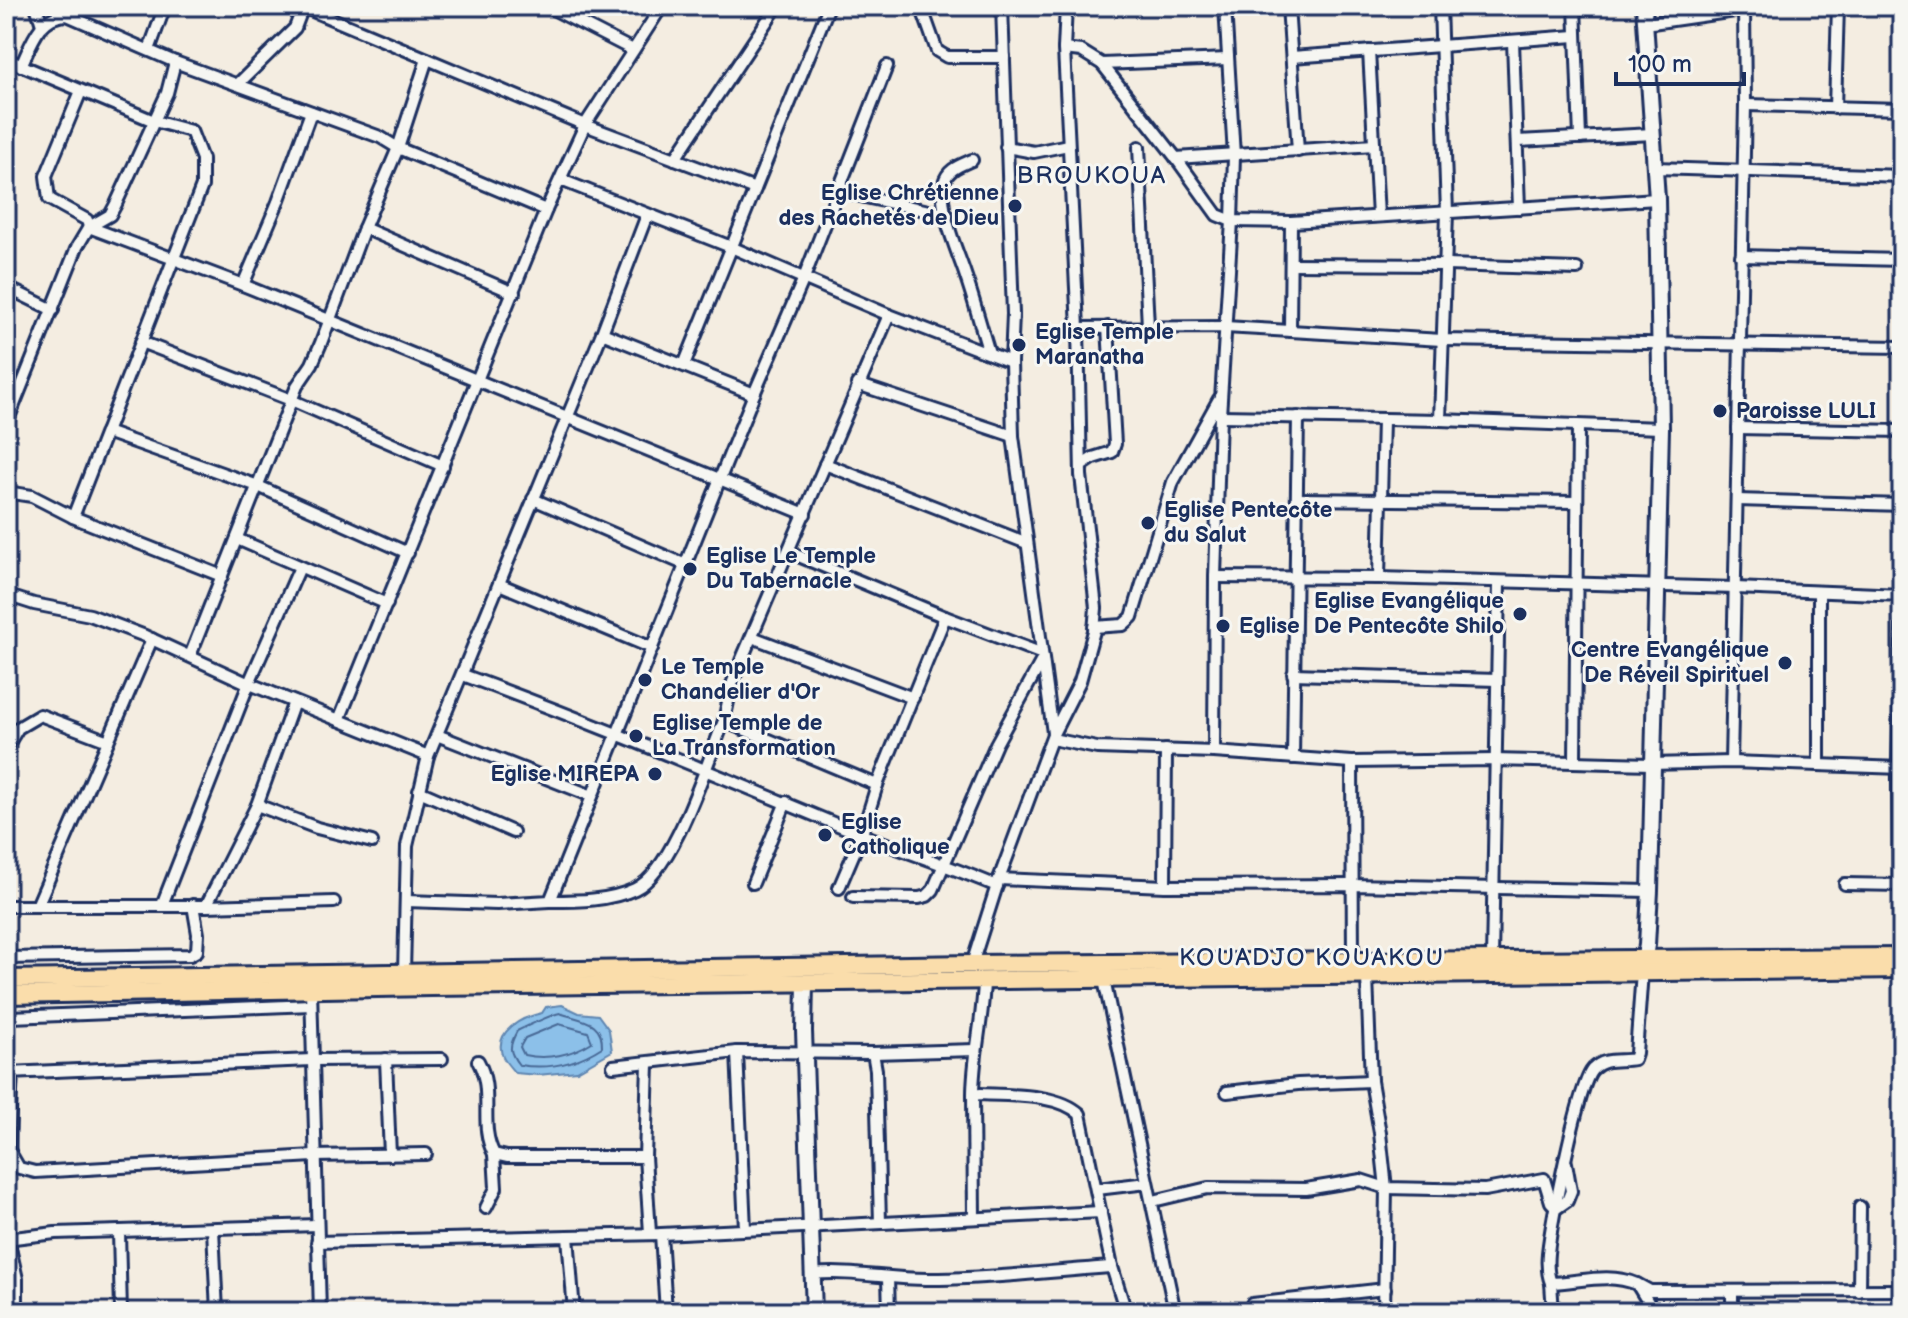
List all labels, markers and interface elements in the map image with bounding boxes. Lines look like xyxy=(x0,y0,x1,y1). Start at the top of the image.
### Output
scale bar xyxy=(1616,36,1744,86)
text: 100 m xyxy=(1628,50,1692,79)
district label: BROUKOUA xyxy=(1017,161,1167,190)
place label: Eglise Chrétienne des Rachetés de Dieu xyxy=(778,180,999,232)
marker: Eglise Chrétienne des Rachetés de Dieu xyxy=(1006,197,1024,215)
place label: Eglise Temple Maranatha xyxy=(1035,319,1174,371)
marker: Eglise Temple Maranatha xyxy=(1010,336,1028,354)
place label: Paroisse LULI xyxy=(1736,398,1876,425)
marker: Paroisse LULI xyxy=(1711,402,1729,420)
place label: Eglise Pentecôte du Salut xyxy=(1164,497,1332,549)
marker: Eglise Pentecôte du Salut xyxy=(1139,514,1157,532)
place label: Eglise Le Temple Du Tabernacle xyxy=(706,543,876,595)
marker: Eglise Le Temple Du Tabernacle xyxy=(681,560,699,578)
place label: Eglise Evangélique De Pentecôte Shilo xyxy=(1314,588,1504,640)
marker: Eglise Evangélique De Pentecôte Shilo xyxy=(1511,605,1529,623)
place label: Eglise xyxy=(1239,613,1300,640)
marker: Eglise xyxy=(1214,617,1232,635)
place label: Centre Evangélique De Réveil Spirituel xyxy=(1571,637,1769,689)
place label: Le Temple Chandelier d'Or xyxy=(661,654,820,706)
marker: Centre Evangélique De Réveil Spirituel xyxy=(1776,654,1794,672)
marker: Le Temple Chandelier d'Or xyxy=(636,671,654,689)
place label: Eglise Temple de La Transformation xyxy=(652,710,836,762)
marker: Eglise Temple de La Transformation xyxy=(627,727,645,745)
place label: Eglise MIREPA xyxy=(490,761,640,788)
marker: Eglise MIREPA xyxy=(646,765,664,783)
place label: Eglise Catholique xyxy=(841,809,950,861)
marker: Eglise Catholique xyxy=(816,826,834,844)
district label: KOUADJO KOUAKOU xyxy=(1179,943,1445,972)

